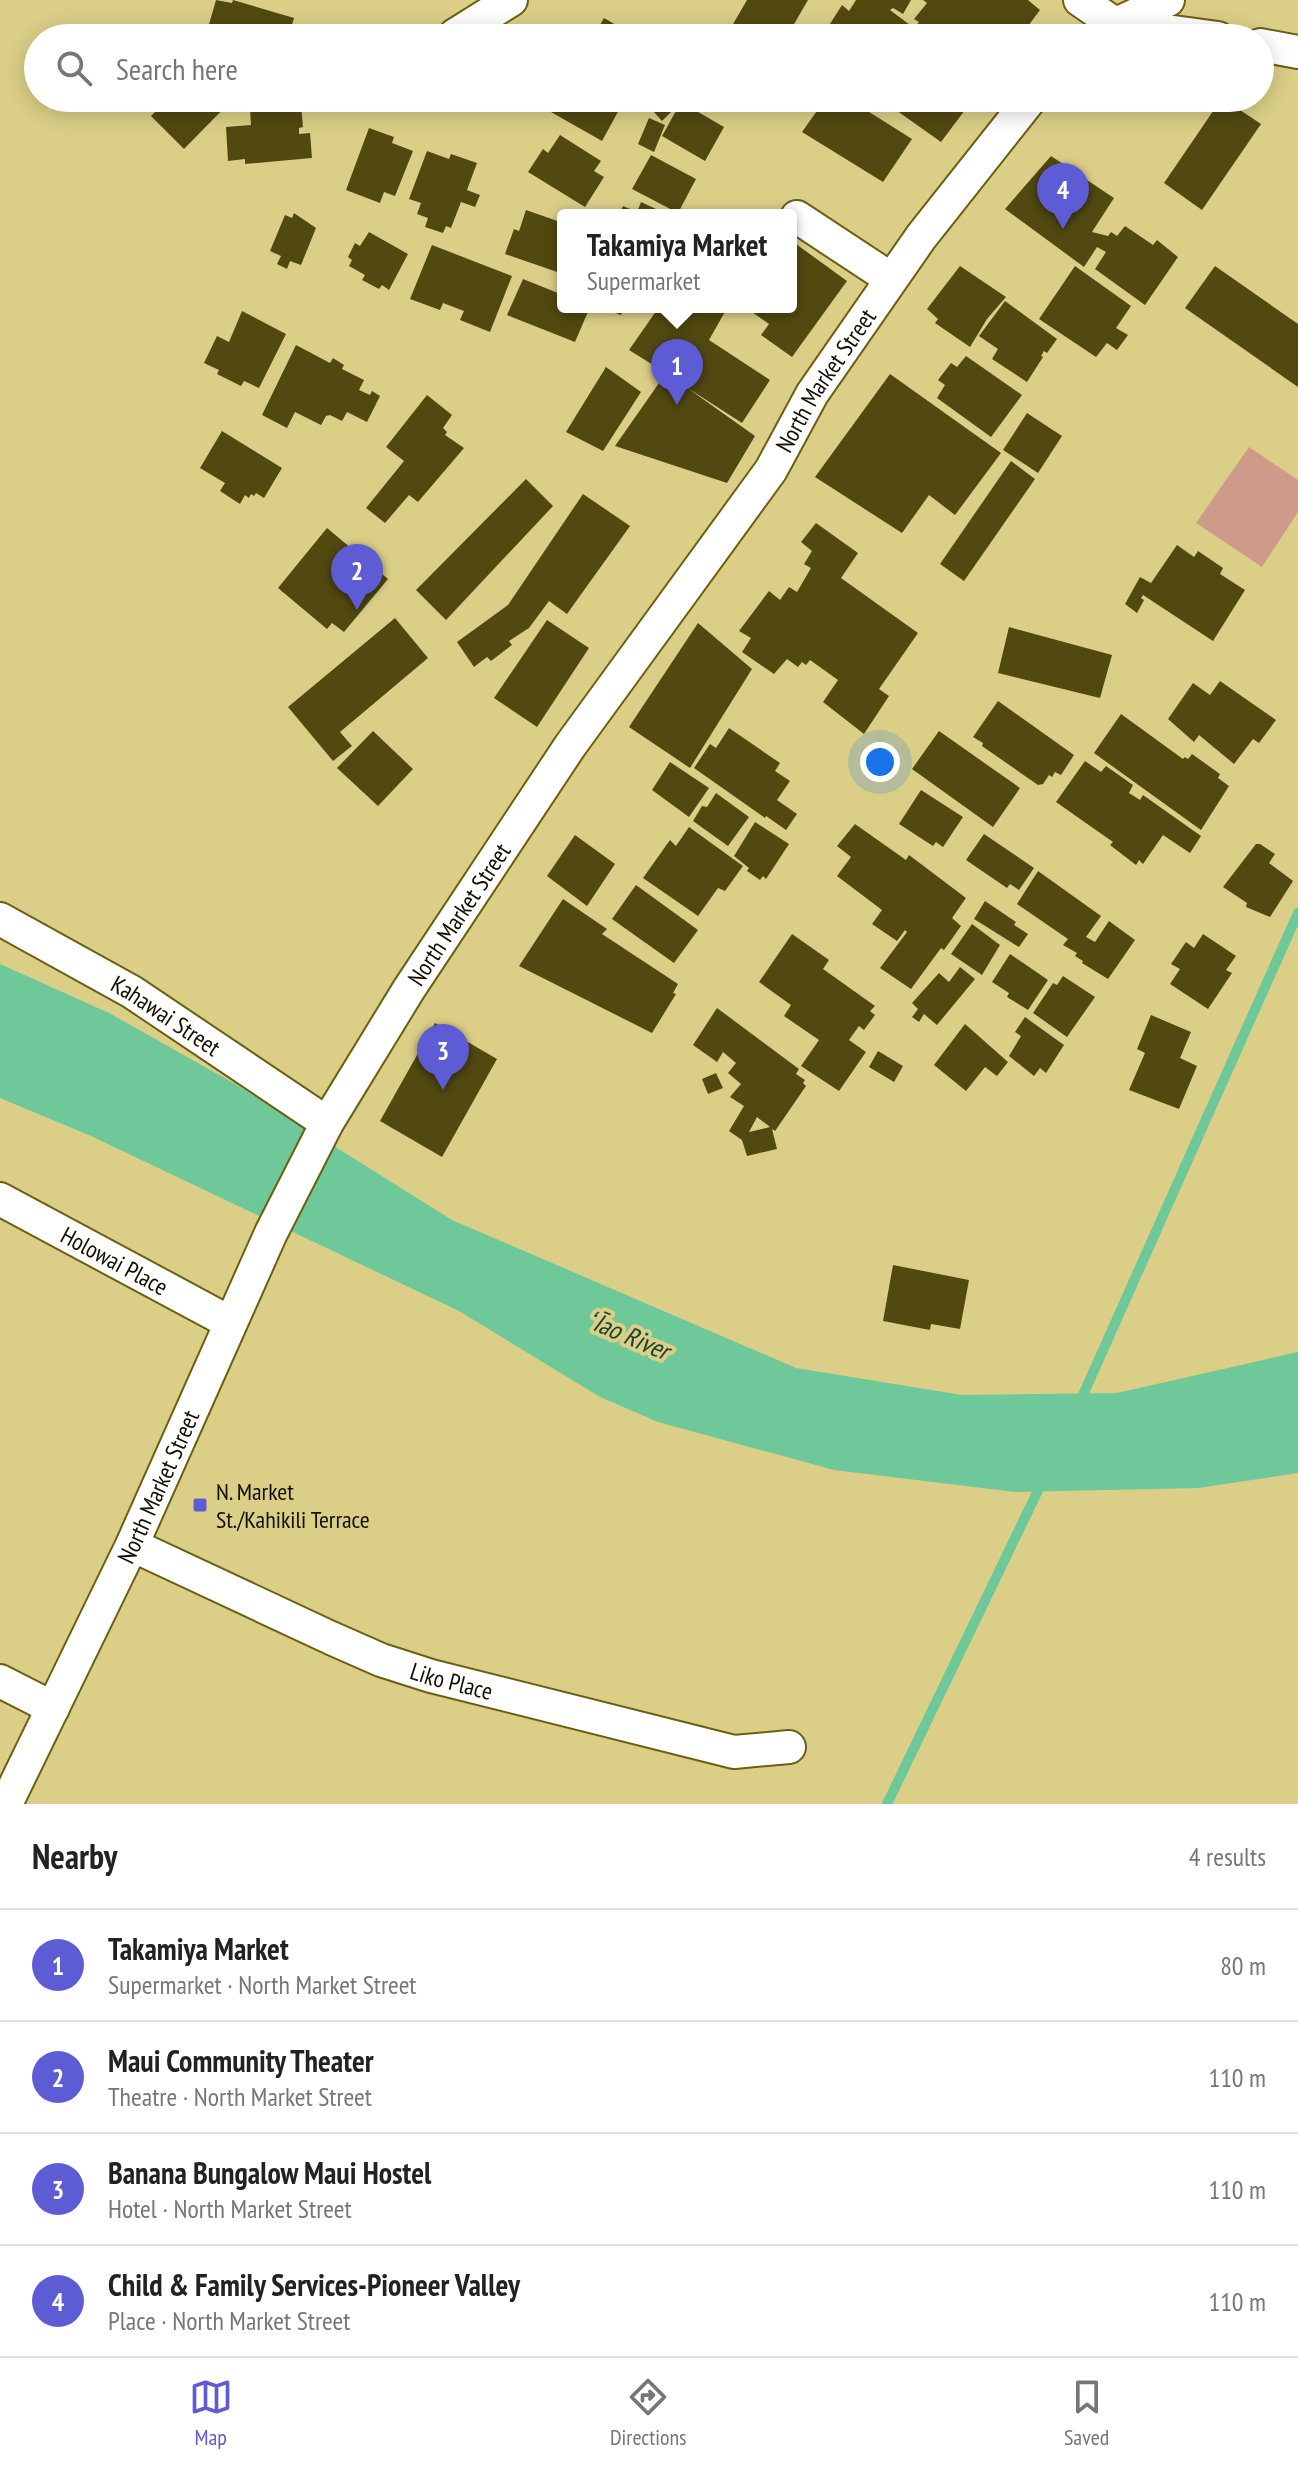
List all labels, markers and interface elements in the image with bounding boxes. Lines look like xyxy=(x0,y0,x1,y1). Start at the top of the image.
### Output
search box xyxy=(24,24,1274,112)
icon: search xyxy=(52,46,96,90)
text: Search here xyxy=(116,49,238,88)
pin: 4 xyxy=(1037,163,1089,229)
popup xyxy=(557,209,797,313)
text: Takamiya Market xyxy=(587,225,767,264)
text: Supermarket xyxy=(587,264,700,297)
street label: North Market Street xyxy=(768,302,883,457)
pin: 1 xyxy=(651,339,703,405)
pin: 2 xyxy=(331,544,383,610)
your location xyxy=(860,742,900,782)
street label: North Market Street xyxy=(400,837,517,991)
street label: Kahawai Street xyxy=(106,968,227,1063)
pin: 3 xyxy=(417,1024,469,1090)
street label: Holowai Place xyxy=(56,1219,173,1302)
water label: ʻĪao River xyxy=(583,1303,678,1368)
street label: North Market Street xyxy=(110,1405,206,1568)
place label: N. Market St./Kahikili Terrace xyxy=(216,1476,370,1535)
marker: N. Market St./Kahikili Terrace xyxy=(191,1496,209,1514)
street label: Liko Place xyxy=(407,1655,496,1706)
text: Nearby xyxy=(32,1834,117,1878)
text: 4 results xyxy=(1189,1840,1266,1873)
text: Takamiya Market xyxy=(108,1929,289,1968)
text: 1 xyxy=(52,1949,64,1982)
text: 80 m xyxy=(1220,1949,1266,1982)
text: Supermarket · North Market Street xyxy=(108,1968,417,2001)
text: Maui Community Theater xyxy=(108,2041,374,2080)
text: 2 xyxy=(52,2061,64,2094)
text: 110 m xyxy=(1208,2061,1266,2094)
text: Theatre · North Market Street xyxy=(108,2080,372,2113)
text: Banana Bungalow Maui Hostel xyxy=(108,2153,431,2192)
text: 3 xyxy=(52,2173,64,2206)
text: 110 m xyxy=(1208,2173,1266,2206)
text: Hotel · North Market Street xyxy=(108,2192,352,2225)
text: Child & Family Services-Pioneer Valley xyxy=(108,2265,520,2304)
text: 4 xyxy=(52,2285,64,2318)
text: 110 m xyxy=(1208,2285,1266,2318)
text: Place · North Market Street xyxy=(108,2304,351,2337)
tab: Map xyxy=(189,2375,233,2451)
tab: Directions xyxy=(610,2375,687,2451)
tab: Saved xyxy=(1064,2375,1109,2451)

